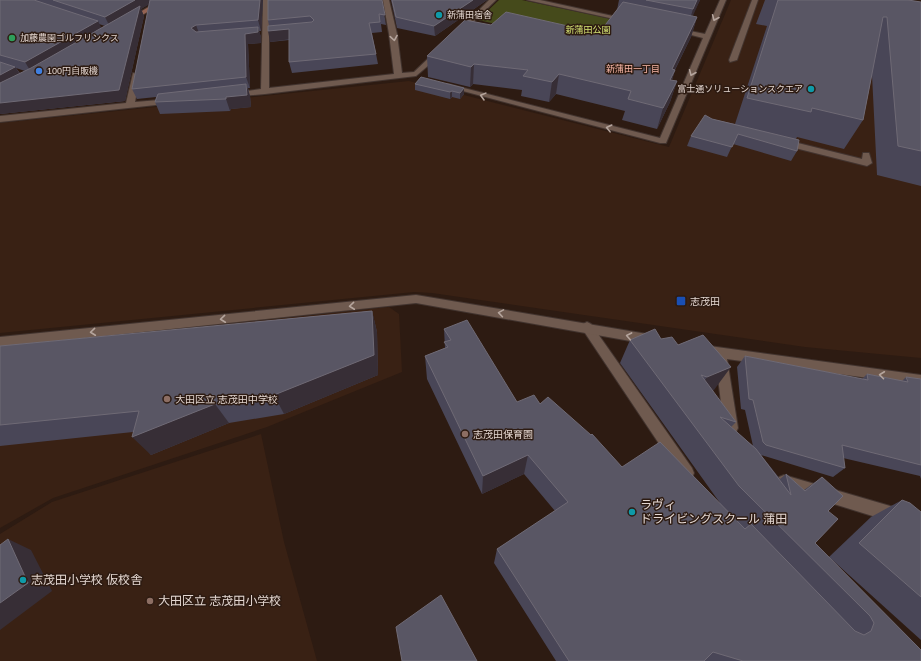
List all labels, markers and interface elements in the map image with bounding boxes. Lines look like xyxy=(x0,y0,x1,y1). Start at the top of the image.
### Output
marker: 新蒲田宿舎 xyxy=(434,10,444,20)
place label: 新蒲田宿舎 xyxy=(447,10,492,20)
one-way arrow xyxy=(712,15,720,22)
park label: 新蒲田公園 xyxy=(565,25,611,35)
marker: 加藤農園ゴルフリンクス xyxy=(7,33,17,43)
place label: 加藤農園ゴルフリンクス xyxy=(20,33,119,43)
one-way arrow xyxy=(389,35,398,41)
district label: 新蒲田一丁目 xyxy=(606,64,660,74)
place label: 100円自販機 xyxy=(47,65,98,76)
marker: 100円自販機 xyxy=(34,66,44,76)
one-way arrow xyxy=(689,68,697,76)
place label: 富士通ソリューションスクエア xyxy=(677,84,803,94)
marker: 富士通ソリューションスクエア xyxy=(806,84,816,94)
one-way arrow xyxy=(480,92,487,101)
one-way arrow xyxy=(606,124,613,133)
marker: 志茂田 xyxy=(675,295,687,307)
place label: 志茂田 xyxy=(690,296,720,307)
one-way arrow xyxy=(349,301,355,310)
one-way arrow xyxy=(498,309,505,318)
one-way arrow xyxy=(220,315,226,324)
one-way arrow xyxy=(90,328,96,337)
one-way arrow xyxy=(626,332,633,340)
one-way arrow xyxy=(879,370,885,379)
marker: 大田区立 志茂田中学校 xyxy=(162,394,172,404)
place label: 大田区立 志茂田中学校 xyxy=(175,394,278,405)
marker: 志茂田保育園 xyxy=(460,429,470,439)
place label: 志茂田保育園 xyxy=(473,429,533,440)
place label: ラヴィ ドライビングスクール 蒲田 xyxy=(640,498,787,526)
marker: ラヴィ ドライビングスクール 蒲田 xyxy=(627,507,637,517)
place label: 志茂田小学校 仮校舎 xyxy=(31,573,142,587)
marker: 志茂田小学校 仮校舎 xyxy=(18,575,28,585)
place label: 大田区立 志茂田小学校 xyxy=(158,594,281,608)
marker: 大田区立 志茂田小学校 xyxy=(145,596,155,606)

